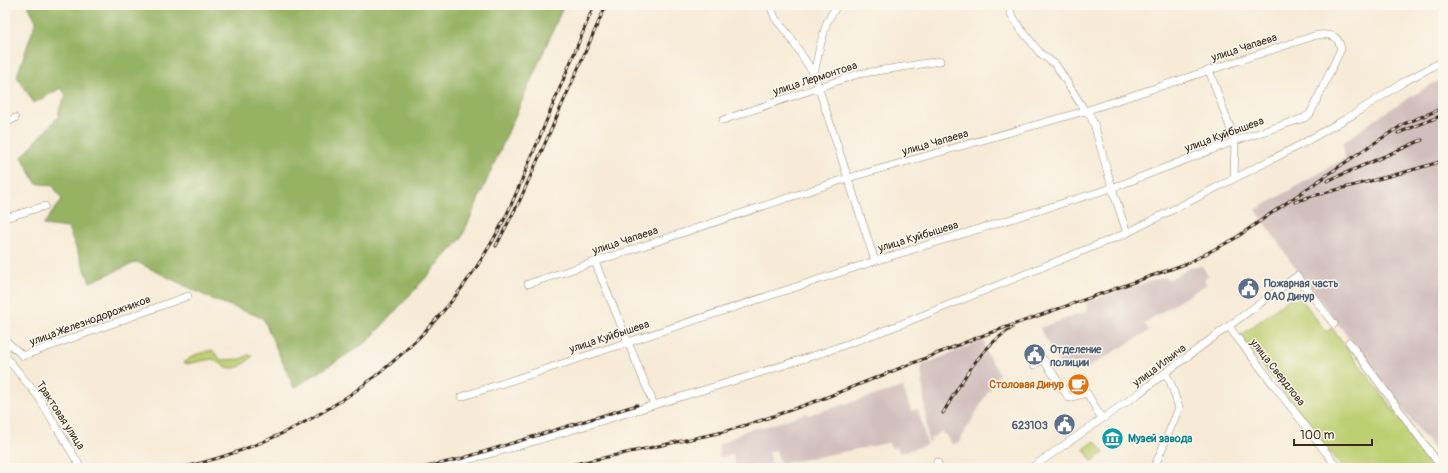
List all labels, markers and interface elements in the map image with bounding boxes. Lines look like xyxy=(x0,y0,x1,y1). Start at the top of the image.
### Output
street label: улица Чапаева xyxy=(1209,31,1279,64)
street label: улица Лермонтова xyxy=(771,59,859,99)
street label: улица Куйбышева xyxy=(1182,114,1265,155)
street label: улица Чапаева xyxy=(900,127,970,158)
street label: улица Куйбышева xyxy=(875,218,960,255)
street label: улица Чапаева xyxy=(590,224,660,257)
public building icon: Пожарная часть ОАО Динур xyxy=(1236,276,1262,302)
place label: Пожарная часть ОАО Динур xyxy=(1264,277,1339,303)
street label: улица Железнодорожников xyxy=(27,293,152,349)
street label: улица Куйбышева xyxy=(567,317,651,356)
street label: улица Свердлова xyxy=(1247,335,1308,408)
street label: улица Ильича xyxy=(1130,341,1188,390)
public building icon: Отделение полиции xyxy=(1022,342,1048,368)
place label: Отделение полиции xyxy=(1050,343,1102,369)
cafe icon: Столовая Динур xyxy=(1066,371,1092,397)
place label: Столовая Динур xyxy=(989,378,1064,391)
street label: Трактовая улица xyxy=(34,379,88,452)
public building icon: 623103 xyxy=(1051,412,1077,438)
place label: 623103 xyxy=(1012,419,1048,432)
scale bar xyxy=(1294,421,1372,447)
museum icon: Музей завода xyxy=(1099,425,1125,451)
text: 100 m xyxy=(1300,428,1335,443)
place label: Музей завода xyxy=(1128,432,1192,445)

